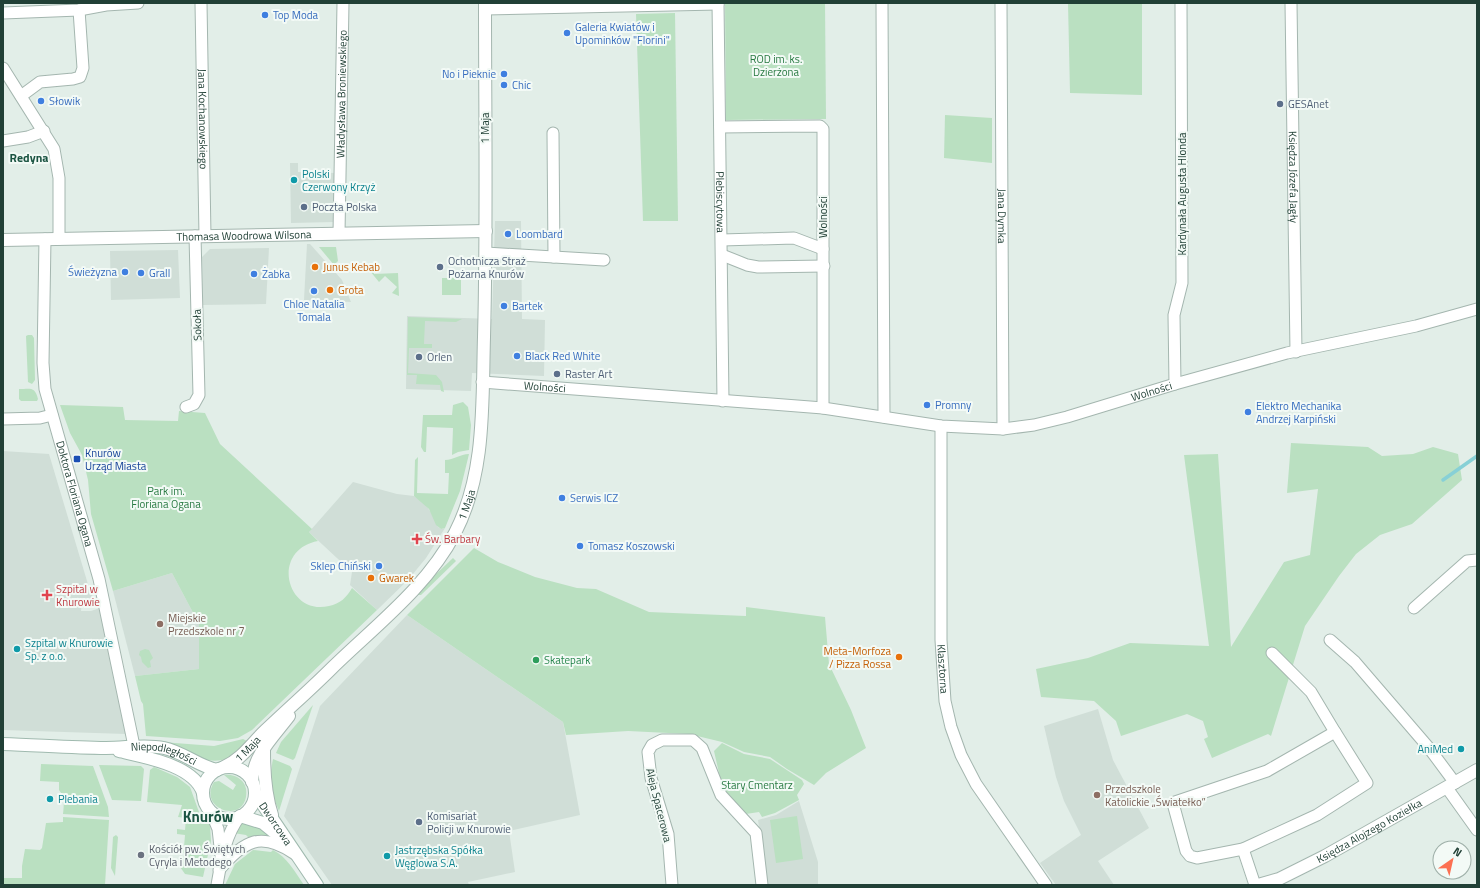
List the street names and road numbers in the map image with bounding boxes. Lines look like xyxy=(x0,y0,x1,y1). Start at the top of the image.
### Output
street label: Władysława Broniewskiego xyxy=(332,29,351,158)
street label: Jana Kochanowskiego xyxy=(194,69,212,170)
street label: 1 Maja xyxy=(477,112,493,144)
street label: Księdza Józefa Jagły xyxy=(1285,131,1302,224)
street label: Kardynała Augusta Hlonda xyxy=(1174,132,1190,256)
street label: Plebiscytowa xyxy=(712,171,729,233)
street label: Jana Dymka xyxy=(994,188,1010,244)
street label: Wolności xyxy=(815,196,831,238)
street label: Thomasa Woodrowa Wilsona xyxy=(176,226,312,245)
street label: Sokoła xyxy=(188,308,206,341)
street label: Wolności xyxy=(523,377,566,396)
street label: Wolności xyxy=(1129,377,1174,405)
street label: Doktora Floriana Ogana xyxy=(52,439,98,549)
street label: 1 Maja xyxy=(454,487,479,522)
street label: Klasztorna xyxy=(933,644,953,695)
street label: 1 Maja xyxy=(231,732,265,766)
street label: Niepodległości xyxy=(130,738,200,769)
street label: Aleja Spacerowa xyxy=(642,766,676,844)
street label: Księdza Alojzego Koziełka xyxy=(1314,795,1425,867)
street label: Dworcowa xyxy=(255,799,296,849)

